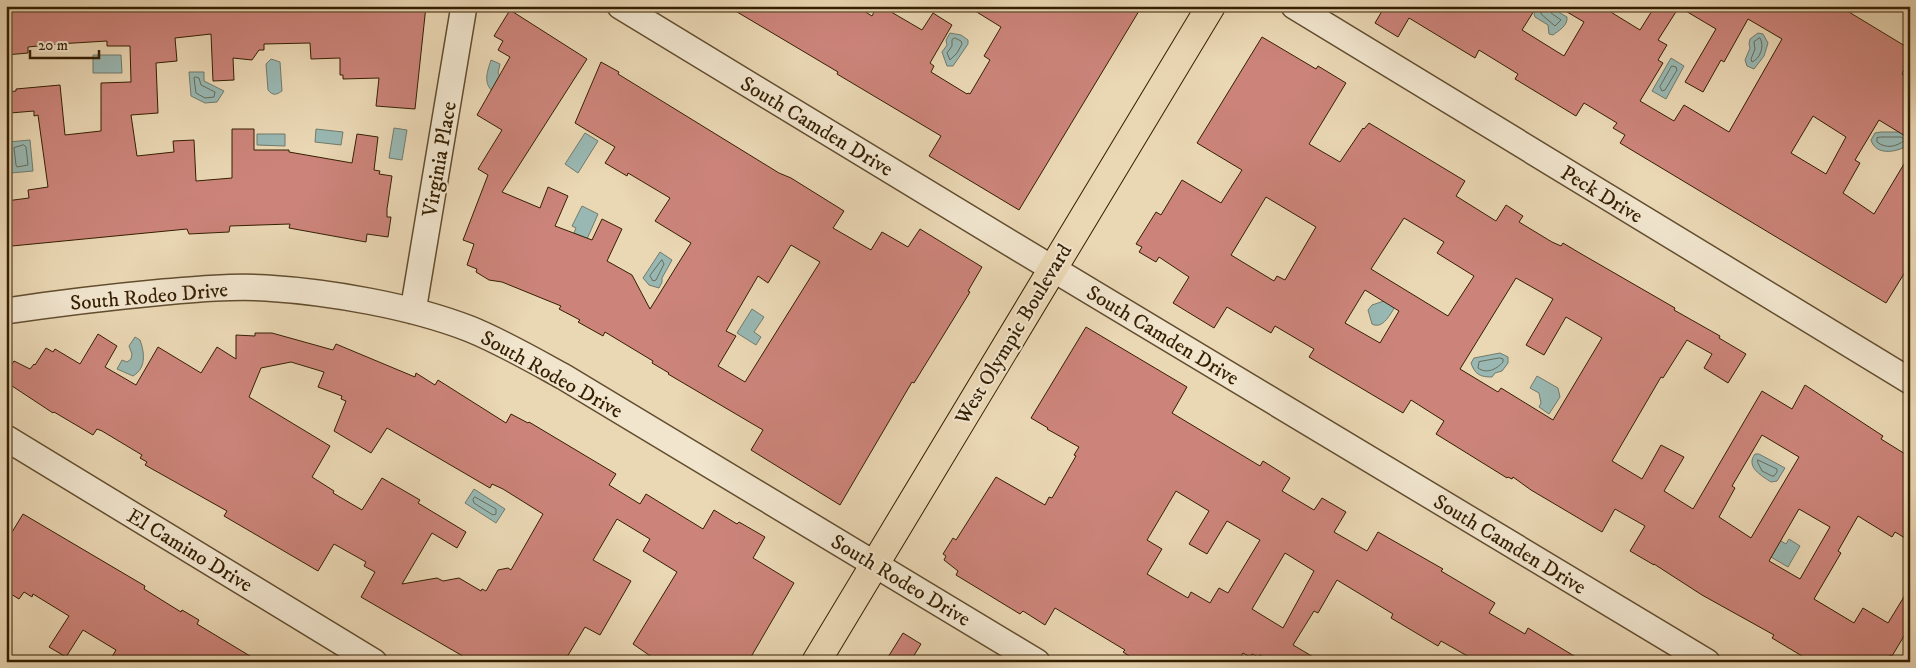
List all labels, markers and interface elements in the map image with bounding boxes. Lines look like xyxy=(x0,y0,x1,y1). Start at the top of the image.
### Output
scale bar xyxy=(30,28,99,60)
text: 20 m xyxy=(38,36,68,55)
street label: South Camden Drive xyxy=(735,71,898,183)
street label: Virginia Place xyxy=(417,99,463,220)
street label: Peck Drive xyxy=(1556,160,1648,230)
street label: West Olympic Boulevard xyxy=(949,239,1078,430)
street label: South Rodeo Drive xyxy=(69,277,229,317)
street label: South Camden Drive xyxy=(1081,280,1244,392)
street label: South Rodeo Drive xyxy=(476,325,627,425)
street label: South Camden Drive xyxy=(1428,489,1591,601)
street label: El Camino Drive xyxy=(122,503,257,599)
street label: South Rodeo Drive xyxy=(826,529,975,633)

